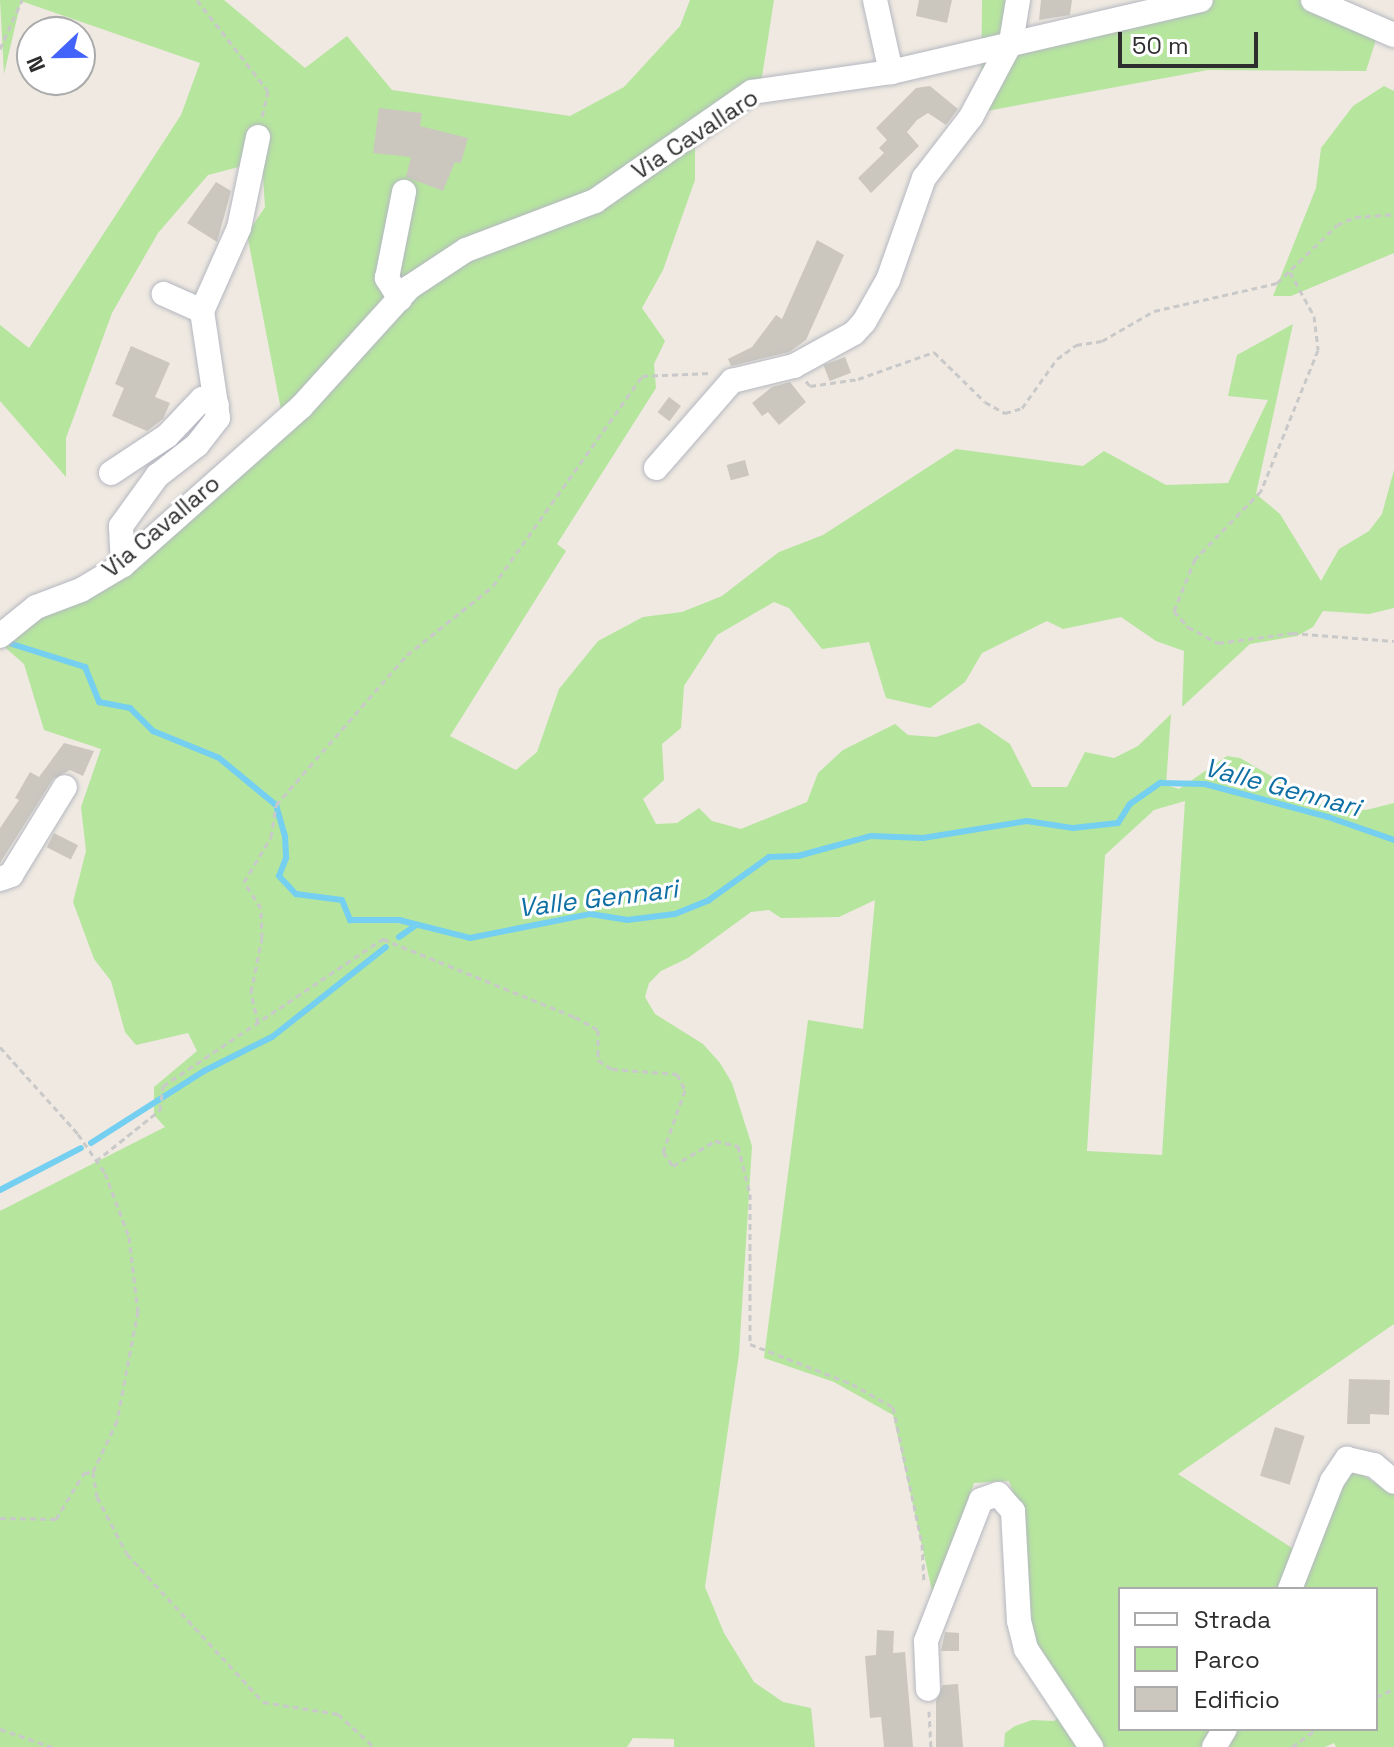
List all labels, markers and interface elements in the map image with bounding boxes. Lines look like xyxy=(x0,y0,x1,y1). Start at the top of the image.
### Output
north arrow xyxy=(16,16,96,96)
scale bar xyxy=(1122,16,1262,66)
text: 50 m xyxy=(1132,30,1189,61)
text: N xyxy=(20,52,51,76)
street label: Via Cavallaro xyxy=(627,83,763,185)
street label: Via Cavallaro xyxy=(96,468,226,584)
water label: Valle Gennari xyxy=(1200,752,1364,824)
water label: Valle Gennari xyxy=(516,874,680,924)
legend xyxy=(1118,1587,1378,1731)
text: Strada xyxy=(1194,1604,1271,1635)
text: Parco xyxy=(1194,1644,1260,1675)
text: Edificio xyxy=(1194,1684,1280,1715)

